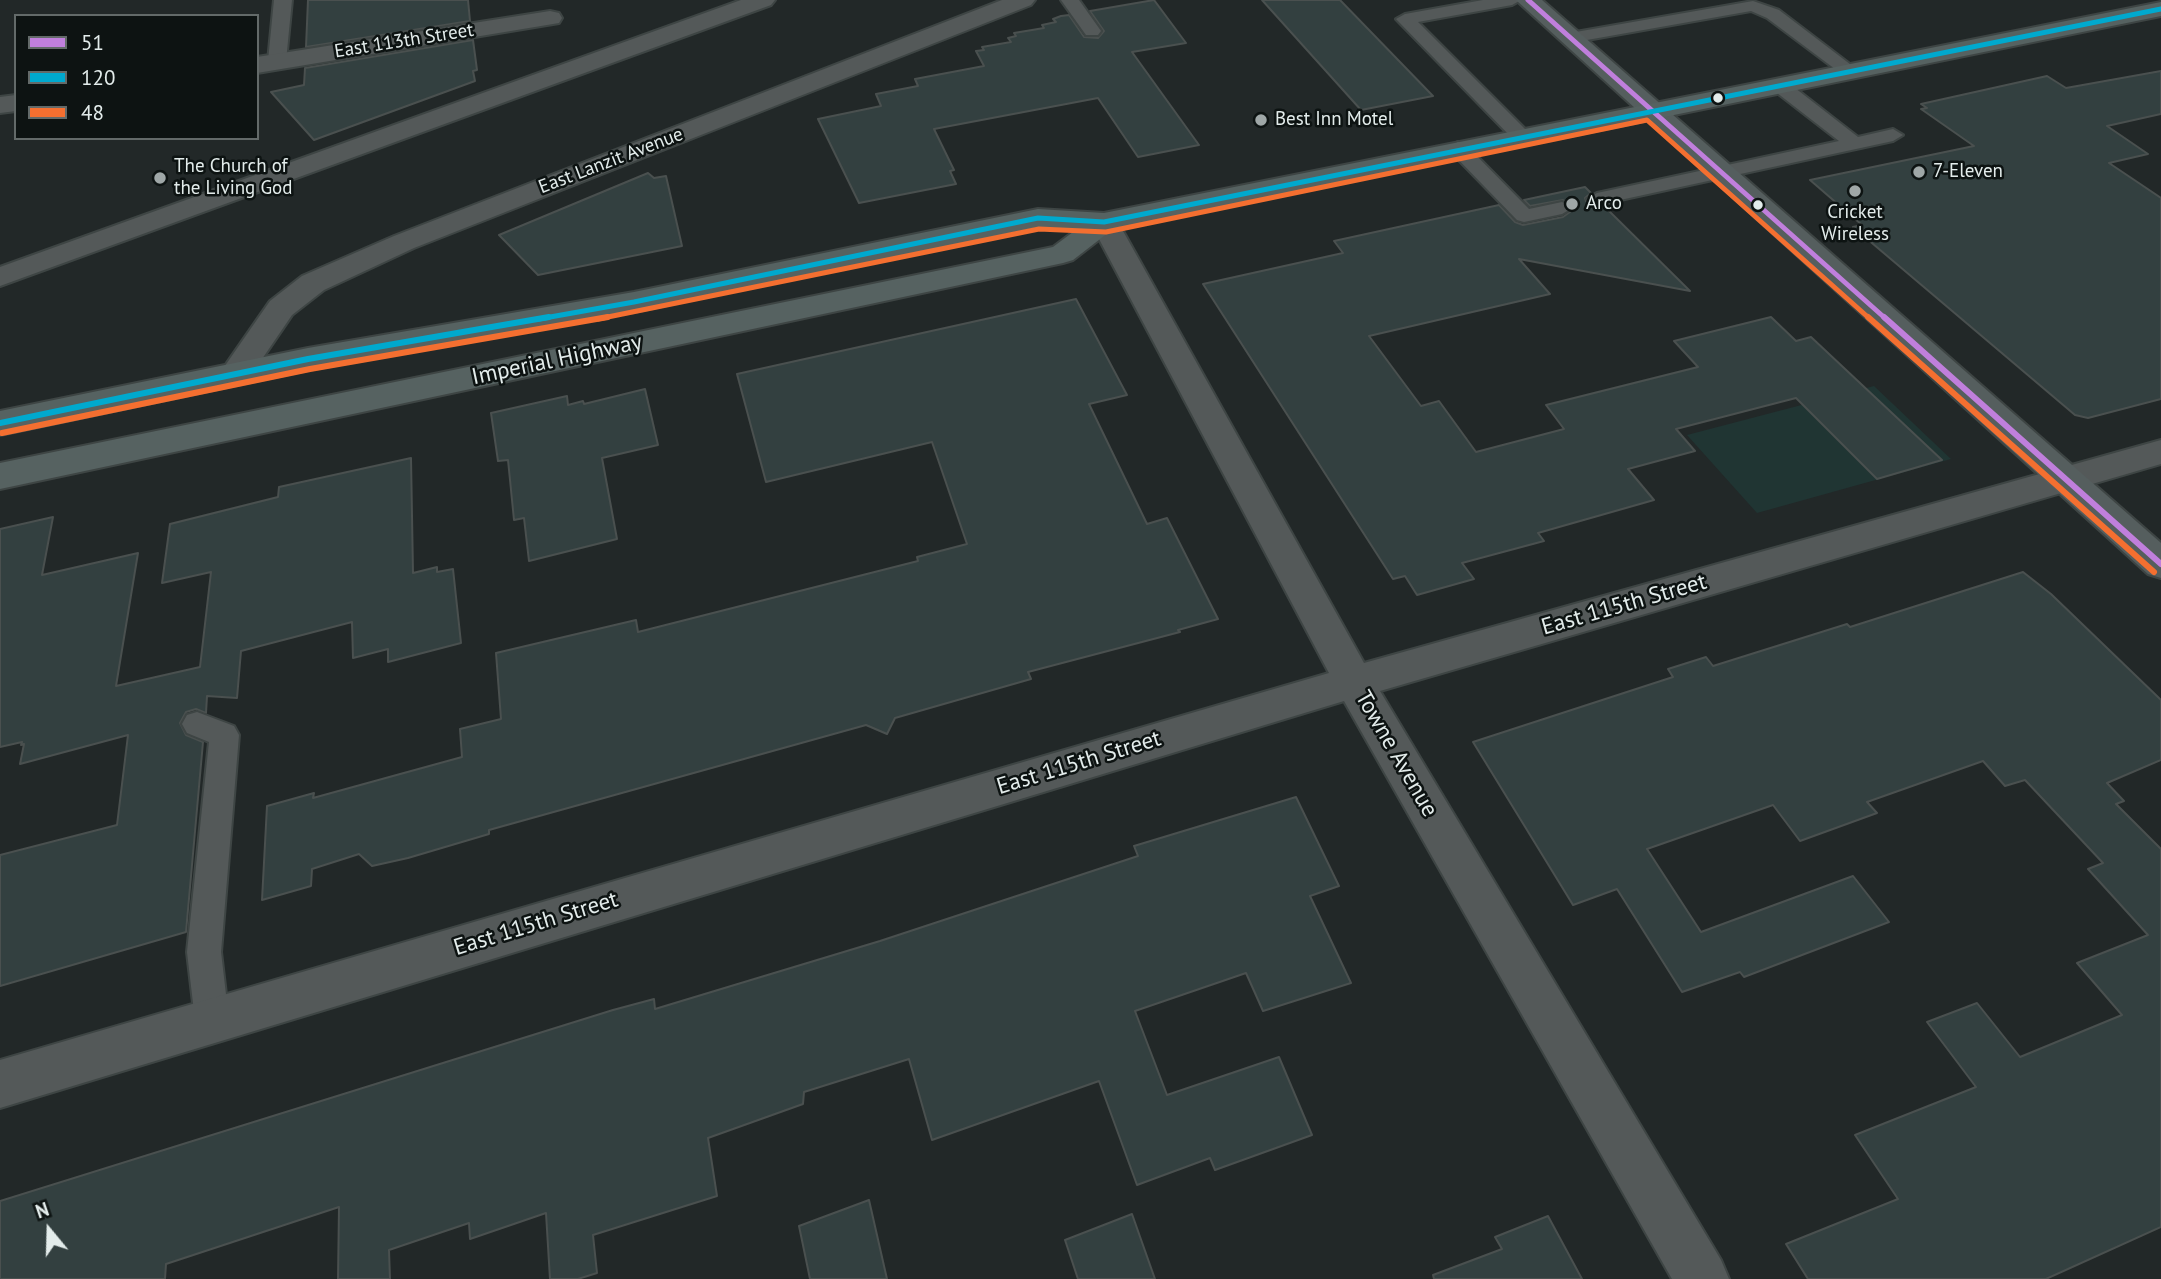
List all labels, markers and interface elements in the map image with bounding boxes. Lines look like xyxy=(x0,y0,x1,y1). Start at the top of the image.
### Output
legend xyxy=(14,14,259,140)
street label: East 113th Street xyxy=(333,19,475,63)
text: 51 xyxy=(81,29,104,56)
text: 120 xyxy=(81,64,115,91)
unlabelled marker xyxy=(1711,91,1725,105)
text: 48 xyxy=(81,99,104,126)
place label: Best Inn Motel xyxy=(1275,109,1393,131)
marker: Best Inn Motel xyxy=(1253,112,1269,128)
street label: East Lanzit Avenue xyxy=(536,123,686,199)
place label: The Church of the Living God xyxy=(174,156,292,200)
place label: 7-Eleven xyxy=(1933,161,2003,183)
marker: 7-Eleven xyxy=(1911,164,1927,180)
marker: The Church of the Living God xyxy=(152,170,168,186)
marker: Cricket Wireless xyxy=(1847,183,1863,199)
place label: Arco xyxy=(1586,193,1622,215)
marker: Arco xyxy=(1564,196,1580,212)
unlabelled marker xyxy=(1751,198,1765,212)
place label: Cricket Wireless xyxy=(1821,202,1889,246)
street label: Imperial Highway xyxy=(469,328,645,392)
street label: East 115th Street xyxy=(1538,568,1710,642)
street label: Towne Avenue xyxy=(1349,686,1443,822)
street label: East 115th Street xyxy=(994,725,1164,801)
street label: East 115th Street xyxy=(451,886,621,962)
north arrow xyxy=(14,1195,84,1265)
text: N xyxy=(32,1197,52,1224)

